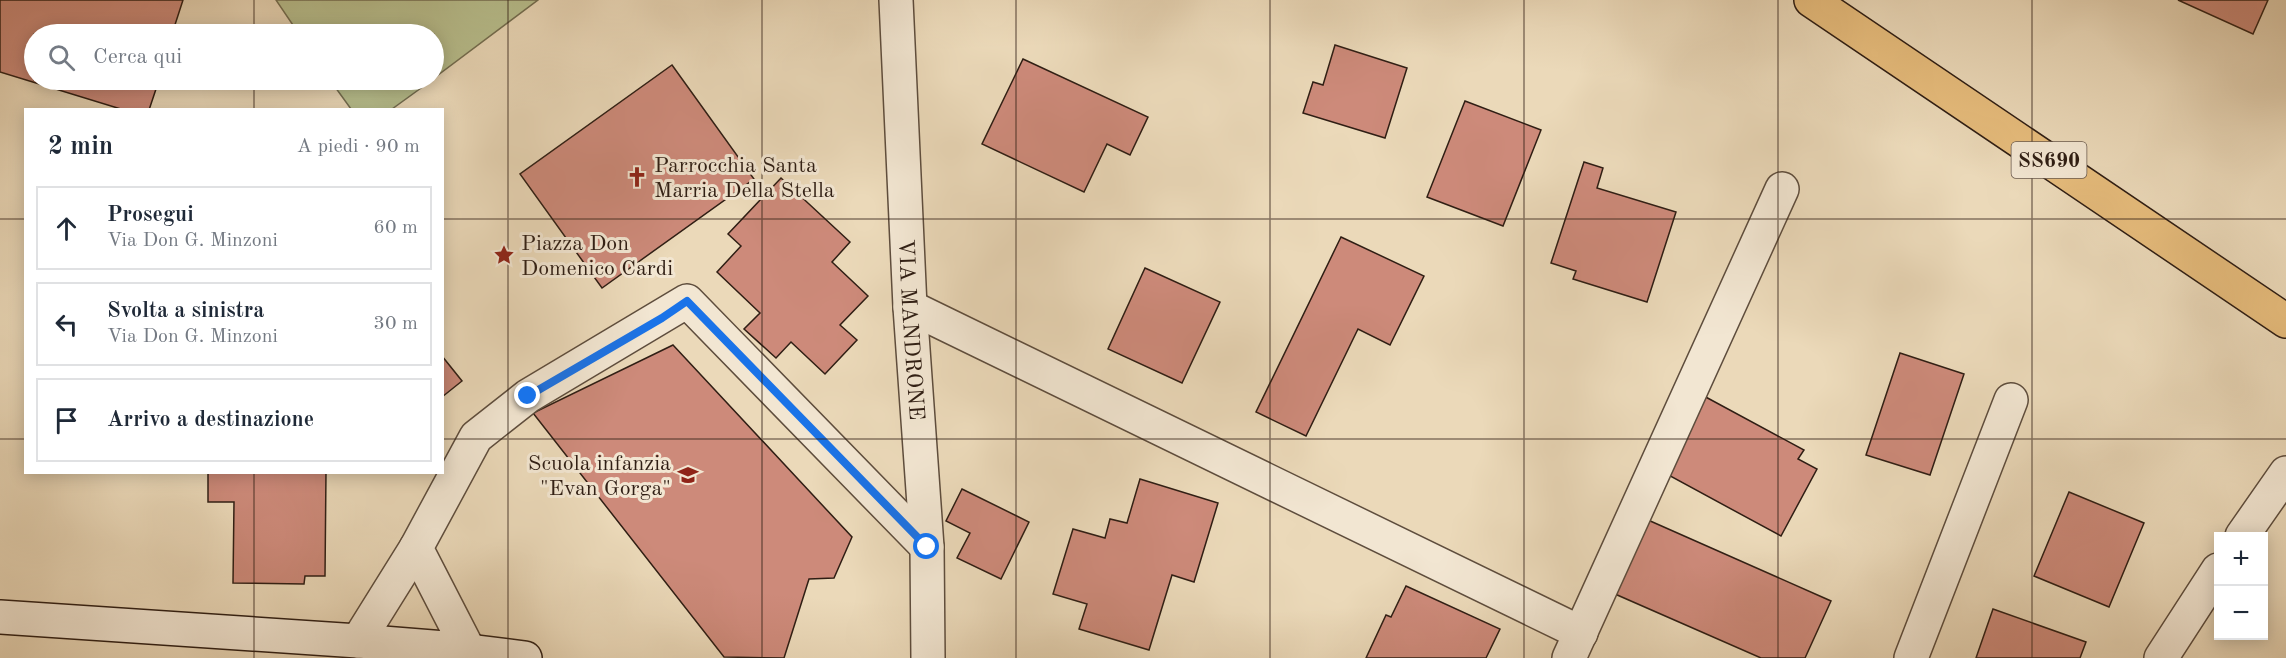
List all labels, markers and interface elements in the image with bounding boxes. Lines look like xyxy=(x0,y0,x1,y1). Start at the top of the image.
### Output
search box xyxy=(24,24,444,90)
icon: search xyxy=(45,41,78,74)
text: Cerca qui xyxy=(93,46,182,68)
text: 2 min xyxy=(48,134,113,160)
text: A piedi · 90 m xyxy=(297,137,420,157)
road number: SS690 xyxy=(2012,142,2086,178)
place label: Parrocchia Santa Marria Della Stella xyxy=(654,155,835,202)
church icon: Parrocchia Santa Marria Della Stella xyxy=(625,165,649,189)
text: Prosegui xyxy=(107,204,194,226)
icon: ahead xyxy=(50,212,83,245)
text: 60 m xyxy=(373,218,418,238)
text: Via Don G. Minzoni xyxy=(107,231,278,251)
place label: Piazza Don Domenico Cardi xyxy=(521,233,673,280)
street label: VIA MANDRONE xyxy=(894,239,927,421)
place icon: Piazza Don Domenico Cardi xyxy=(492,243,516,267)
text: Svolta a sinistra xyxy=(107,300,265,322)
icon: left xyxy=(50,308,83,341)
text: 30 m xyxy=(373,314,418,334)
text: Via Don G. Minzoni xyxy=(107,327,278,347)
route end xyxy=(514,382,540,408)
icon: arrive xyxy=(50,404,83,437)
text: Arrivo a destinazione xyxy=(107,409,314,431)
place label: Scuola infanzia "Evan Gorga" xyxy=(528,453,671,500)
school or university icon: Scuola infanzia "Evan Gorga" xyxy=(676,463,700,487)
map controls xyxy=(2214,532,2268,640)
button: + xyxy=(2214,532,2268,586)
route start xyxy=(913,533,939,559)
button: − xyxy=(2214,586,2268,640)

